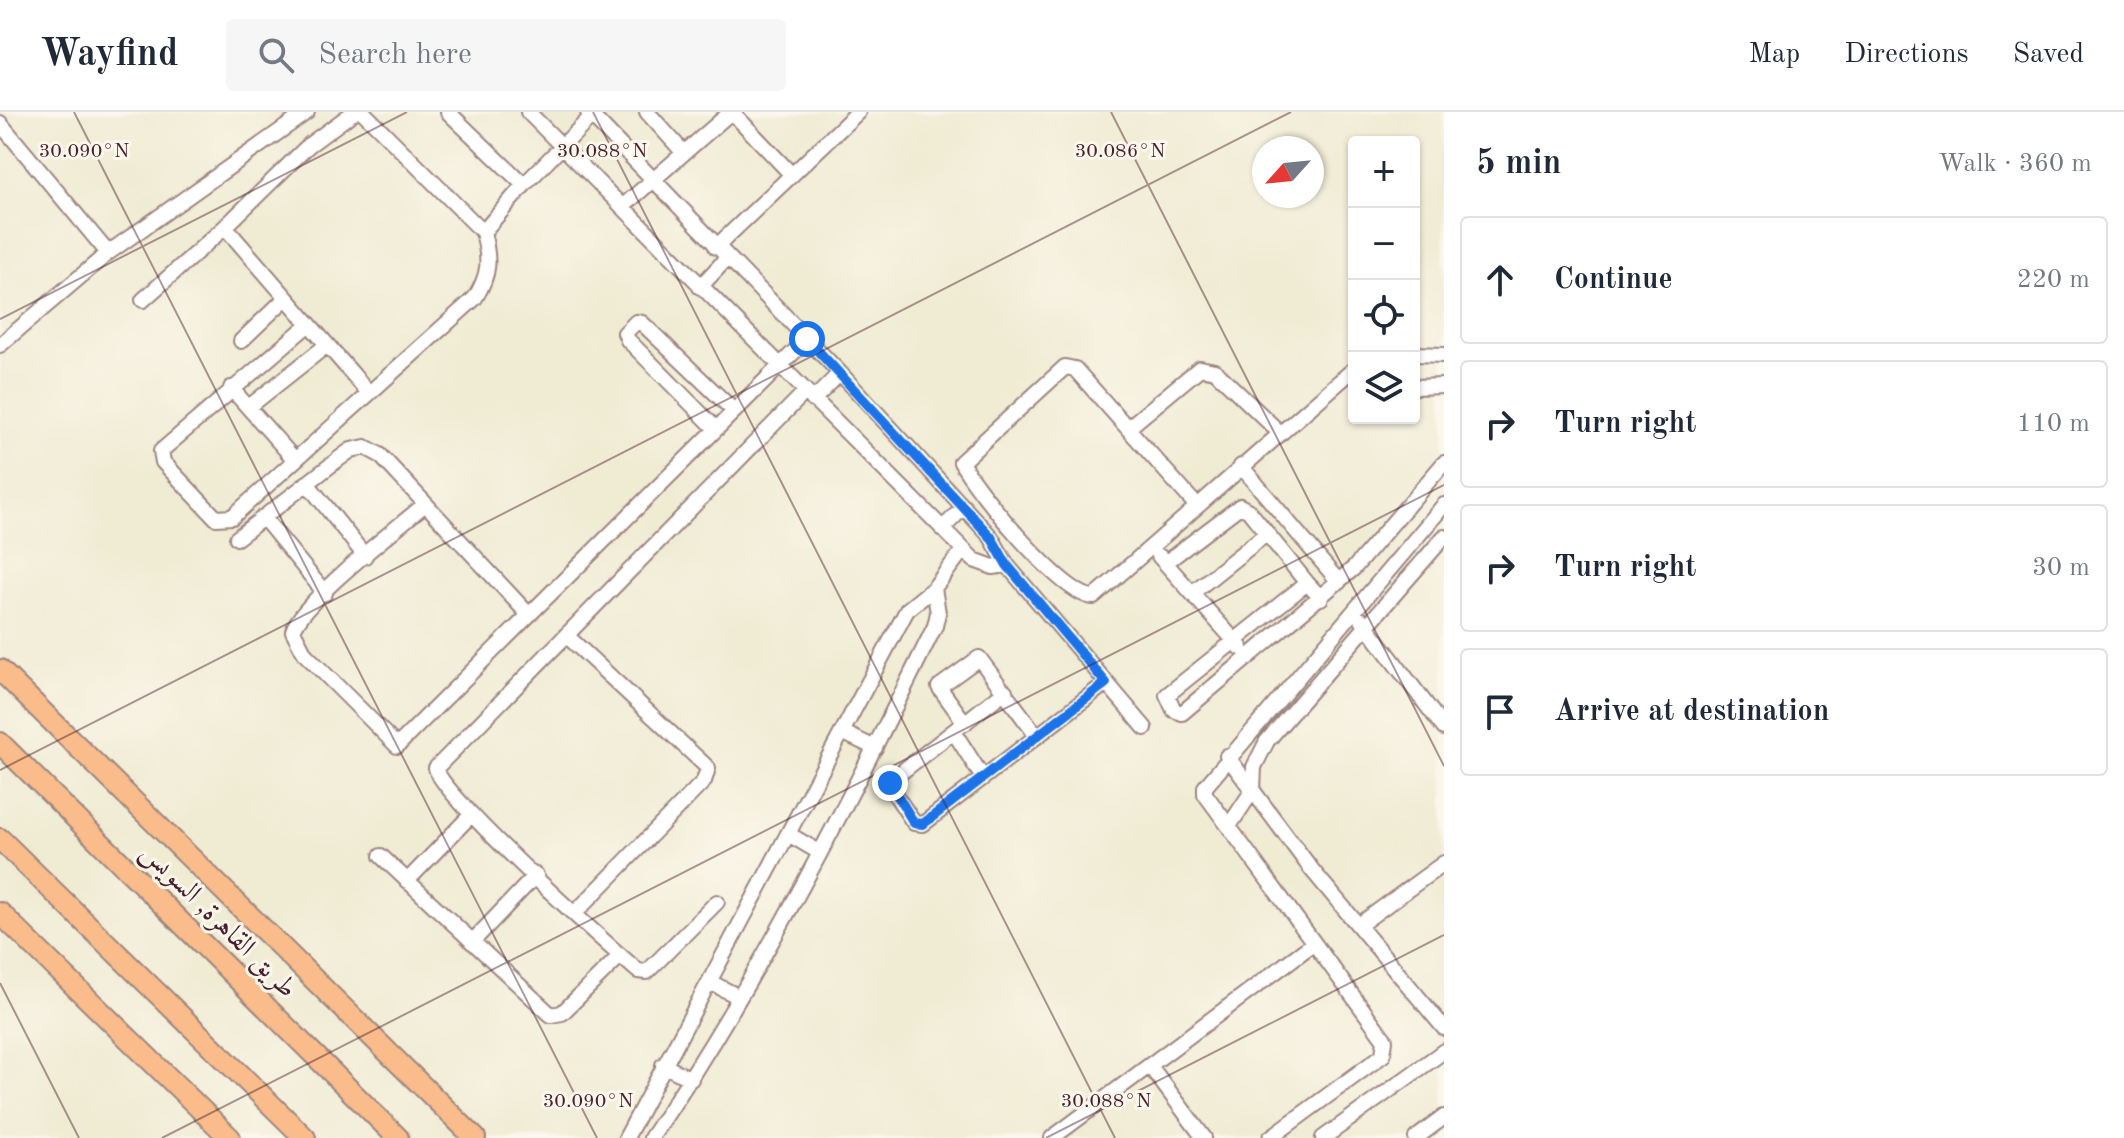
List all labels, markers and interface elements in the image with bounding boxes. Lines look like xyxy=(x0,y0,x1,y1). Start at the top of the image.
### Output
search box xyxy=(226,19,786,91)
icon: search xyxy=(254,33,298,77)
text: Wayfind xyxy=(40,36,178,74)
text: Search here xyxy=(318,40,472,70)
text: Map xyxy=(1748,41,1800,69)
text: Directions xyxy=(1844,41,1969,69)
text: Saved xyxy=(2013,41,2084,69)
north arrow xyxy=(1252,136,1324,208)
map controls xyxy=(1348,136,1420,424)
button: + xyxy=(1348,136,1420,208)
text: 30.090°N xyxy=(39,142,129,162)
text: 30.088°N xyxy=(557,142,647,162)
text: 30.086°N xyxy=(1075,142,1165,162)
text: 5 min xyxy=(1476,147,1561,181)
text: Walk · 360 m xyxy=(1938,151,2092,177)
button: − xyxy=(1348,208,1420,280)
icon: ahead xyxy=(1478,258,1522,302)
text: Continue xyxy=(1554,265,1673,295)
text: 220 m xyxy=(2017,267,2090,293)
button: locate xyxy=(1348,280,1420,352)
route start xyxy=(789,321,825,357)
button: layers xyxy=(1348,352,1420,424)
icon: right xyxy=(1478,402,1522,446)
text: Turn right xyxy=(1554,409,1696,439)
text: 110 m xyxy=(2017,411,2090,437)
icon: right xyxy=(1478,546,1522,590)
text: Turn right xyxy=(1554,553,1696,583)
text: 30 m xyxy=(2032,555,2090,581)
icon: arrive xyxy=(1478,690,1522,734)
text: Arrive at destination xyxy=(1554,697,1829,727)
route end xyxy=(872,765,908,801)
street label: طريق القاهرة, السويس xyxy=(133,838,301,1006)
text: 30.090°N xyxy=(543,1092,633,1112)
text: 30.088°N xyxy=(1061,1092,1151,1112)

